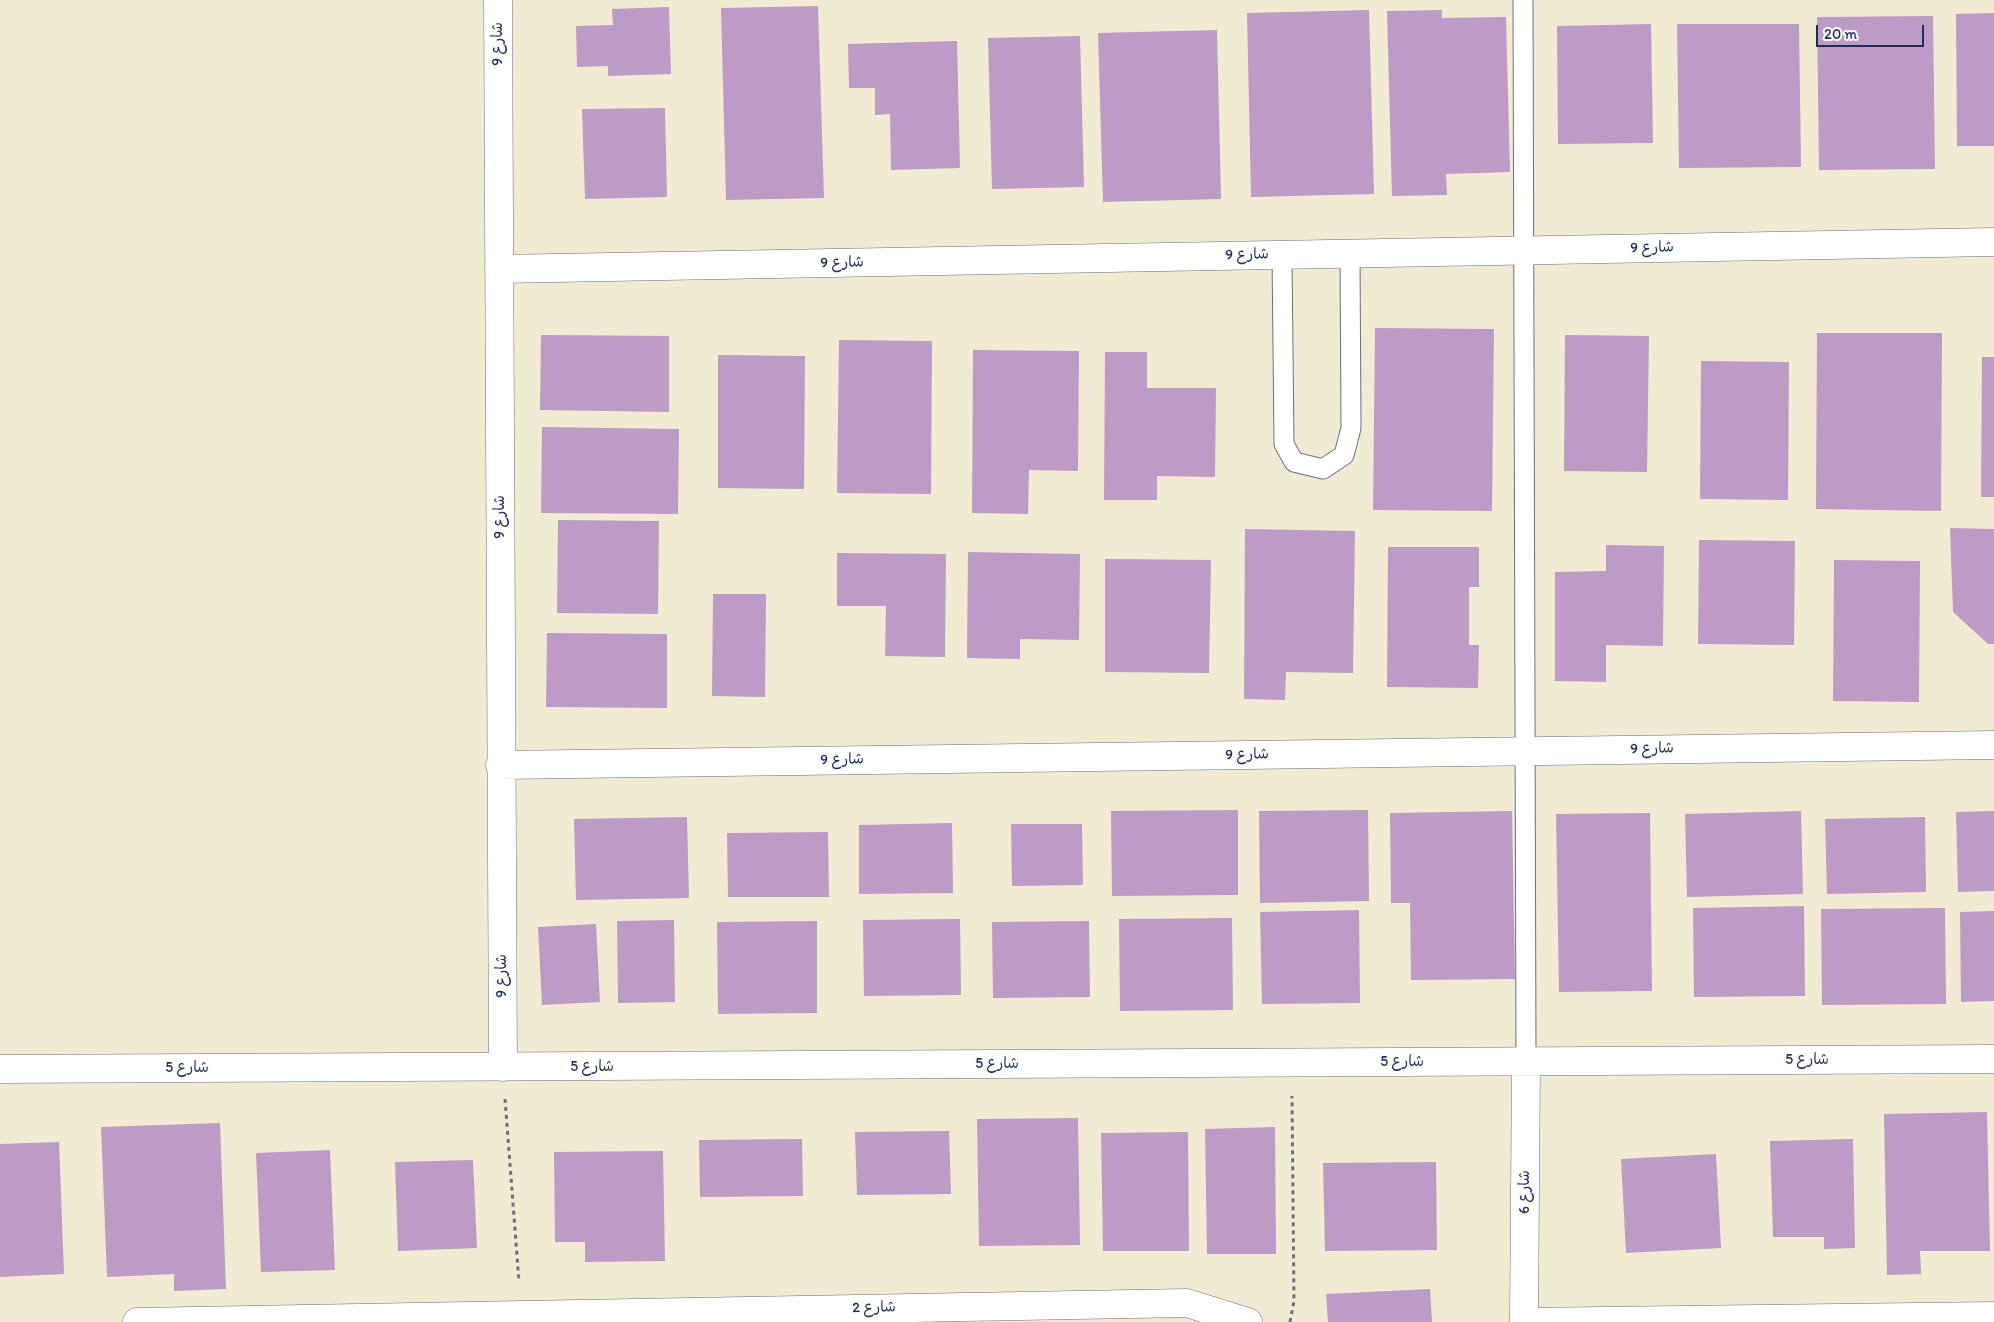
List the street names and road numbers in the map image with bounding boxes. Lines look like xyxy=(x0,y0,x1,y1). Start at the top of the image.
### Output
street label: شارع 9 xyxy=(489,22,507,66)
street label: شارع 9 xyxy=(1630,239,1674,257)
street label: شارع 9 xyxy=(1225,246,1269,264)
street label: شارع 9 xyxy=(820,254,864,272)
street label: شارع 9 xyxy=(491,495,509,539)
street label: شارع 9 xyxy=(1630,740,1674,758)
street label: شارع 9 xyxy=(1225,746,1269,764)
street label: شارع 9 xyxy=(820,751,864,769)
street label: شارع 9 xyxy=(493,954,511,998)
street label: شارع 5 xyxy=(1785,1051,1829,1069)
street label: شارع 5 xyxy=(1380,1053,1424,1071)
street label: شارع 5 xyxy=(975,1055,1019,1073)
street label: شارع 5 xyxy=(570,1058,614,1076)
street label: شارع 5 xyxy=(165,1059,209,1077)
street label: شارع 6 xyxy=(1516,1170,1534,1214)
street label: شارع 2 xyxy=(852,1299,896,1317)

